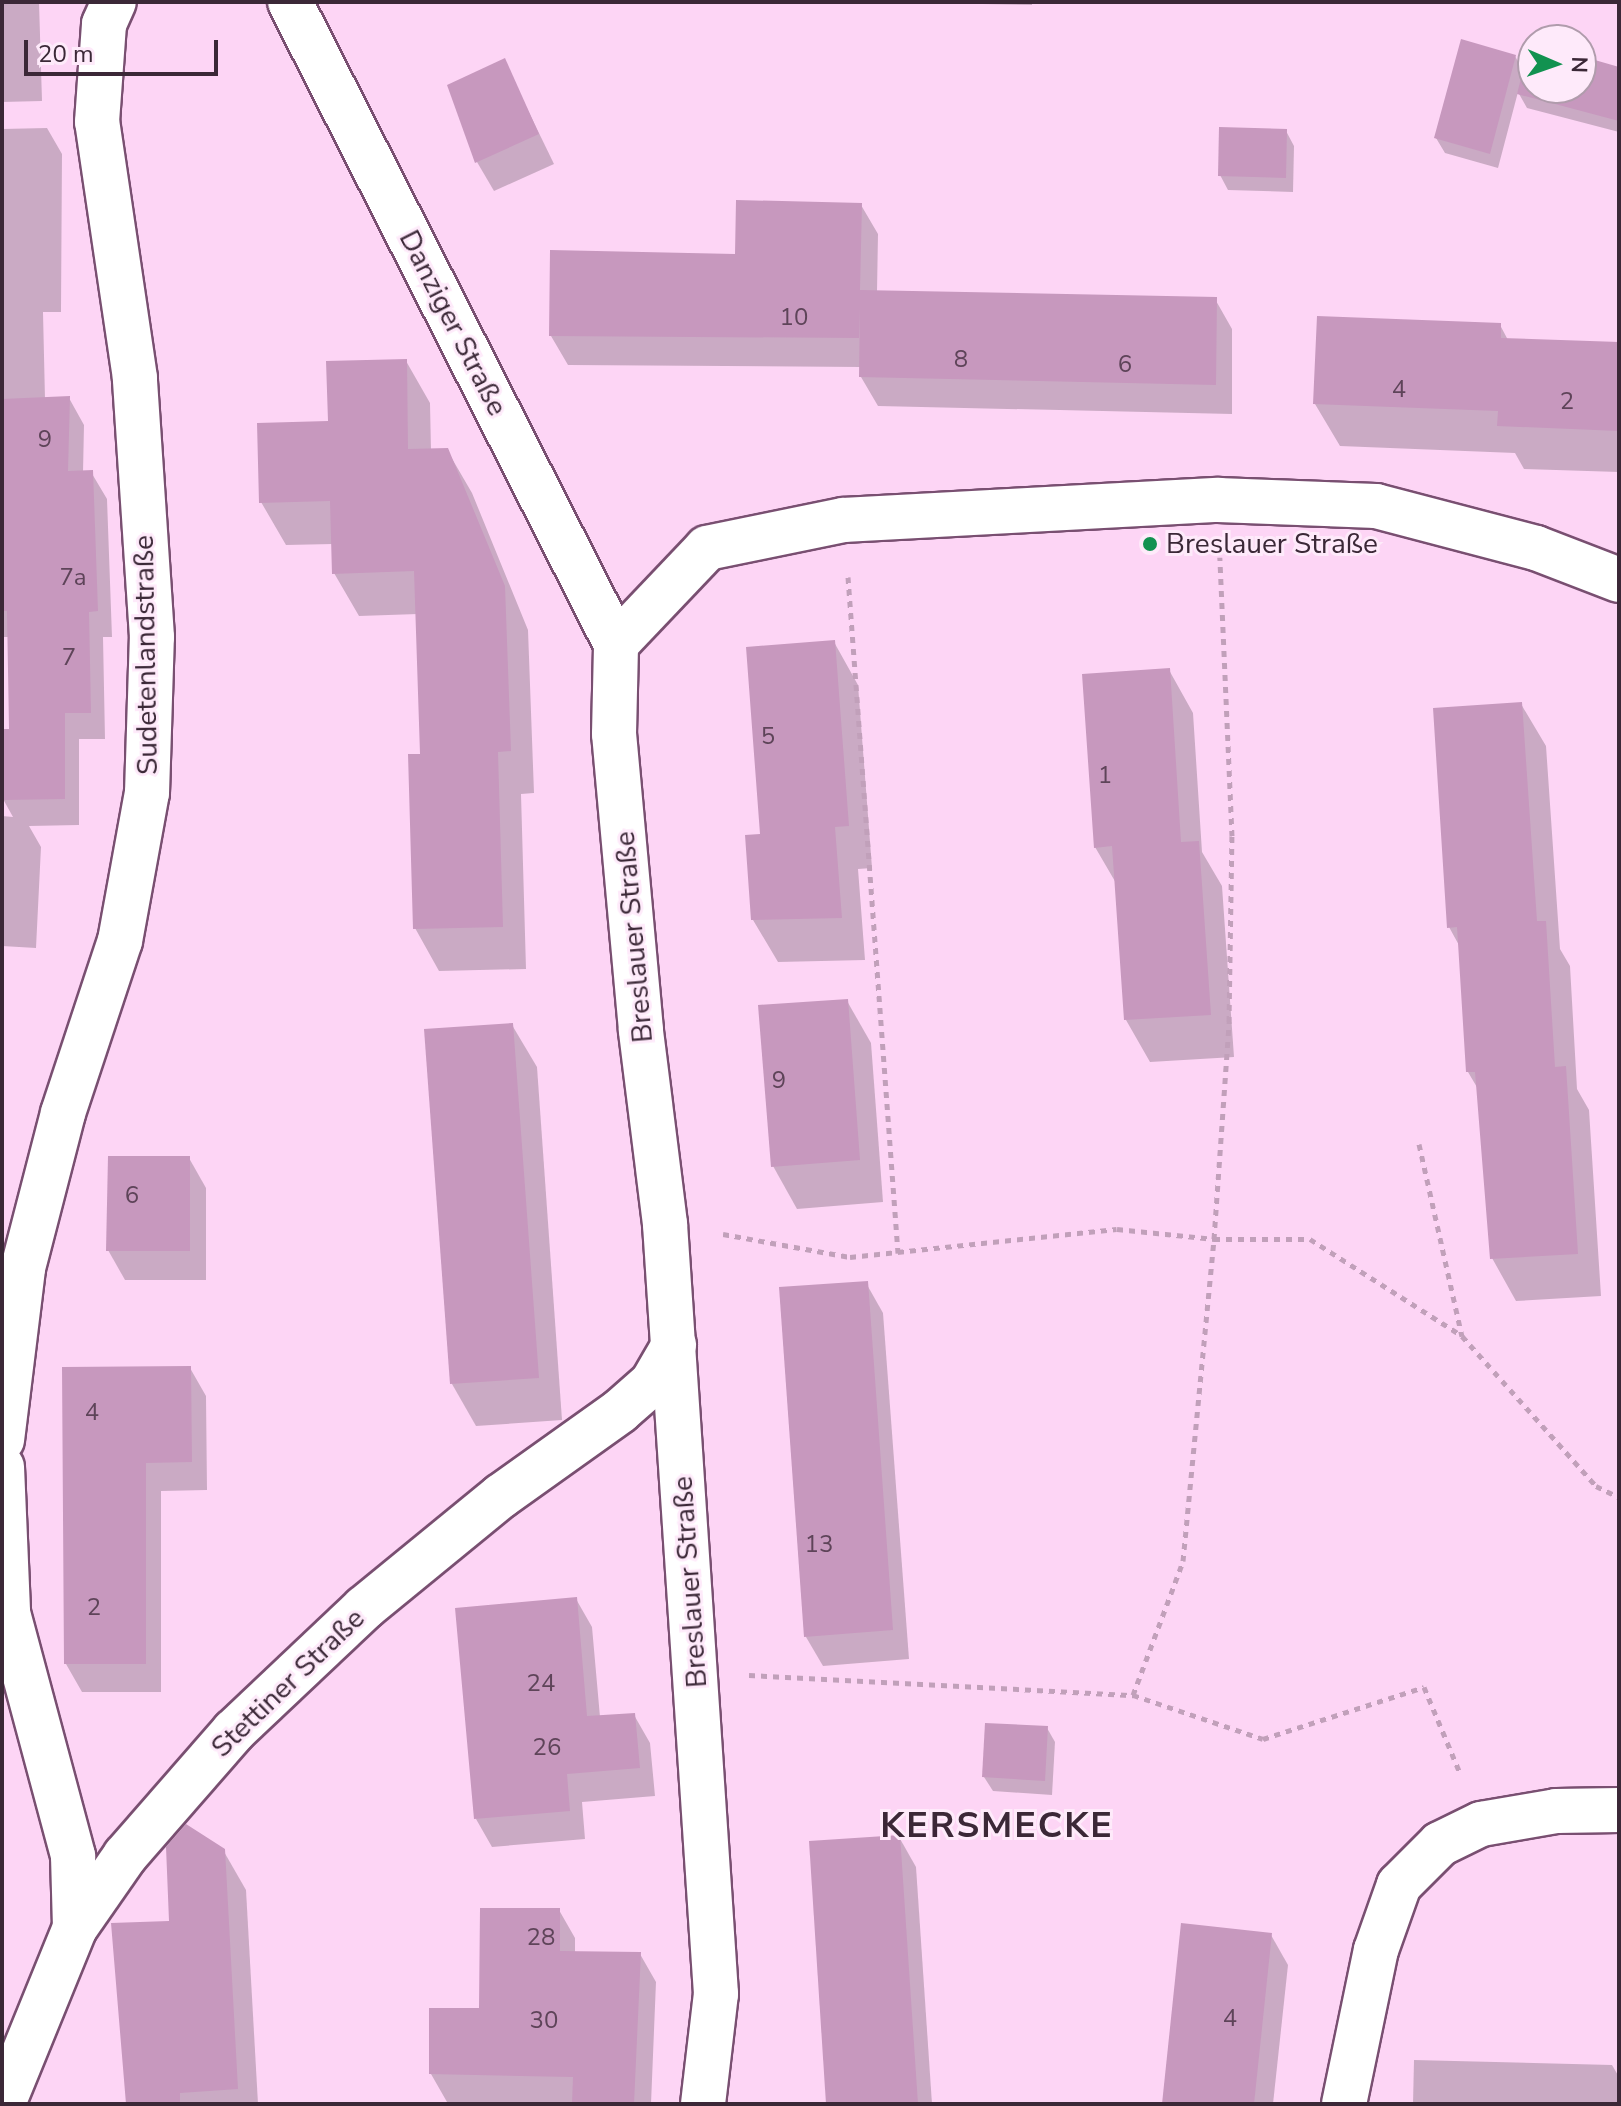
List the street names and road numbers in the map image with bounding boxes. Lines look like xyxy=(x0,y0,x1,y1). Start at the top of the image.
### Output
street label: Danziger Straße xyxy=(392,225,514,421)
street label: Sudetenlandstraße xyxy=(127,535,165,775)
street label: Breslauer Straße xyxy=(608,830,660,1044)
street label: Breslauer Straße xyxy=(666,1475,714,1689)
street label: Stettiner Straße xyxy=(205,1602,371,1764)

